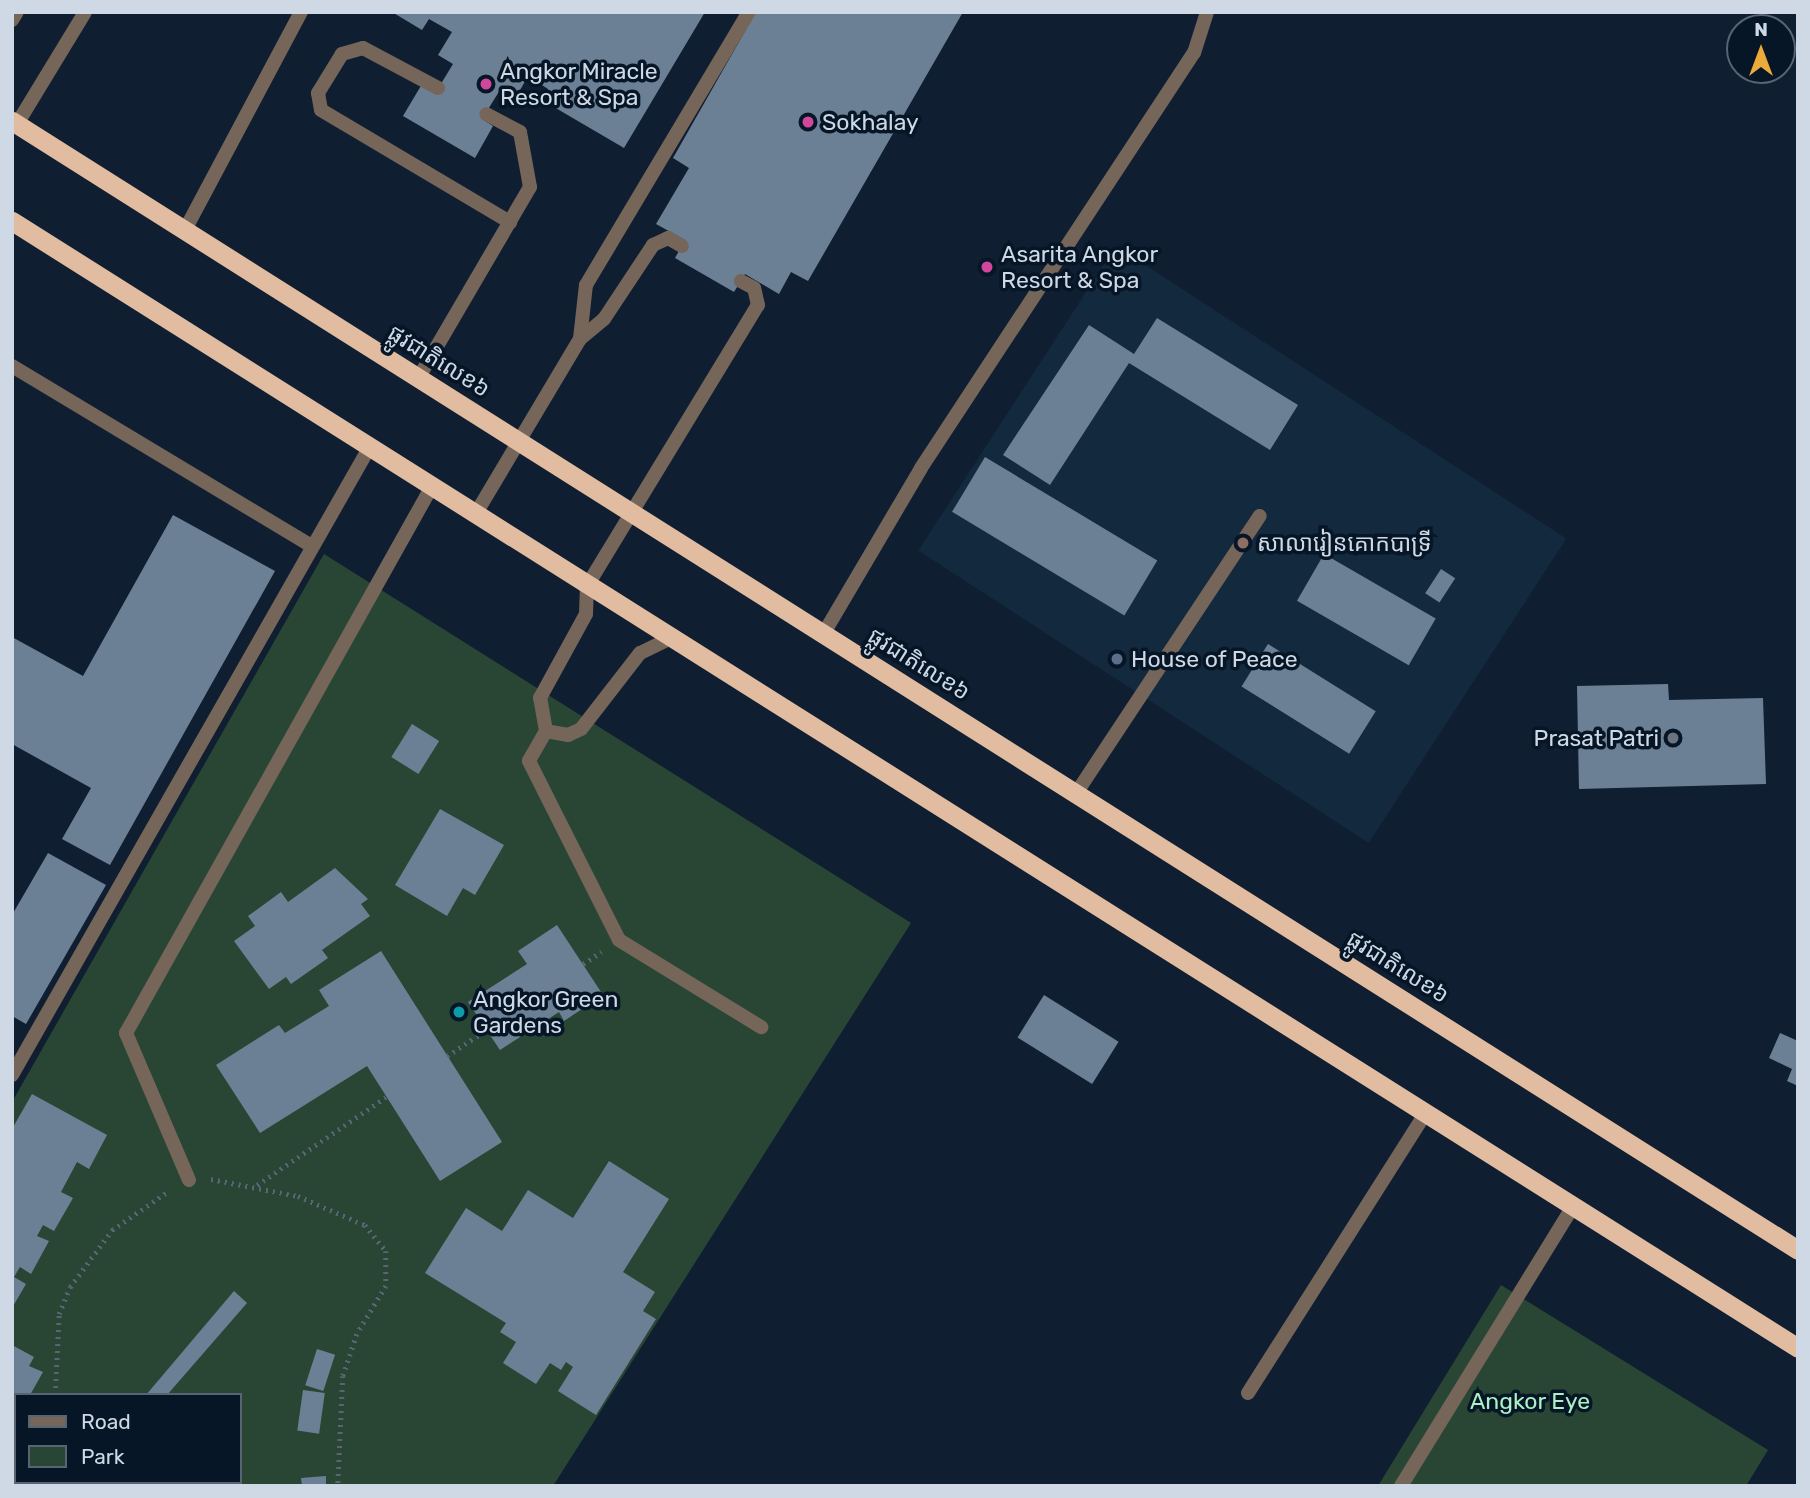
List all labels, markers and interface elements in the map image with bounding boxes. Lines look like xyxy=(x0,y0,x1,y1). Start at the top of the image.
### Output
north arrow xyxy=(1726,14,1796,84)
text: N xyxy=(1754,18,1768,41)
place label: Angkor Miracle Resort & Spa xyxy=(500,57,658,111)
marker: Angkor Miracle Resort & Spa xyxy=(478,76,494,92)
place label: Sokhalay xyxy=(822,108,919,136)
marker: Sokhalay xyxy=(800,114,816,130)
place label: Asarita Angkor Resort & Spa xyxy=(1001,240,1159,294)
marker: Asarita Angkor Resort & Spa xyxy=(979,259,995,275)
street label: ផ្លូវជាតិលេខ៦ xyxy=(383,319,495,403)
place label: សាលារៀនគោកបាទ្រី xyxy=(1257,529,1432,557)
marker: សាលារៀនគោកបាទ្រី xyxy=(1235,535,1251,551)
street label: ផ្លូវជាតិលេខ៦ xyxy=(863,622,975,706)
place label: House of Peace xyxy=(1131,645,1298,673)
marker: House of Peace xyxy=(1109,651,1125,667)
place label: Prasat Patri xyxy=(1534,724,1659,752)
marker: Prasat Patri xyxy=(1665,730,1681,746)
street label: ផ្លូវជាតិលេខ៦ xyxy=(1342,925,1454,1009)
place label: Angkor Green Gardens xyxy=(473,985,619,1039)
marker: Angkor Green Gardens xyxy=(451,1004,467,1020)
park label: Angkor Eye xyxy=(1470,1387,1590,1415)
legend xyxy=(14,1393,242,1484)
text: Road xyxy=(81,1409,131,1434)
text: Park xyxy=(81,1444,125,1469)

